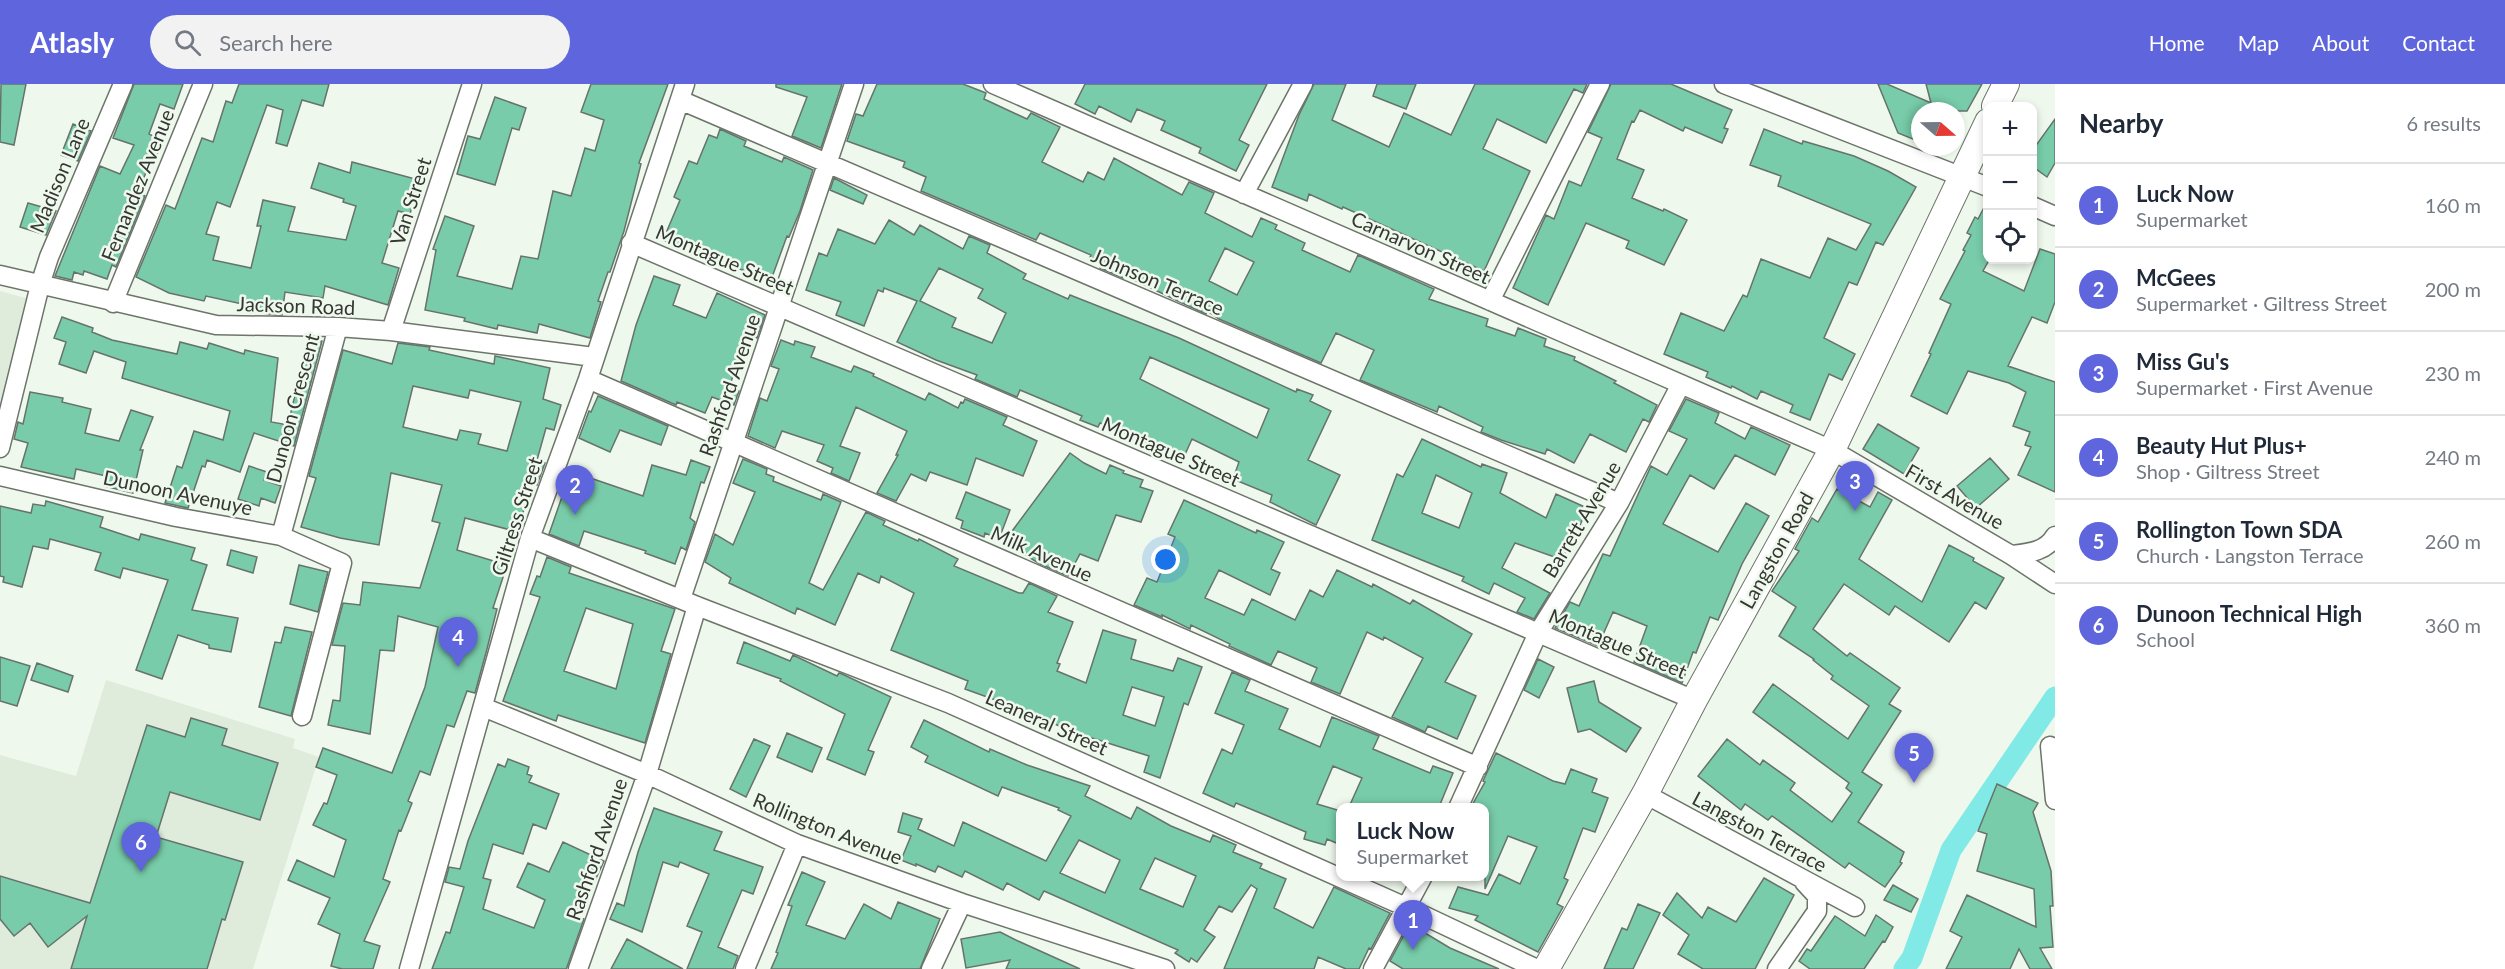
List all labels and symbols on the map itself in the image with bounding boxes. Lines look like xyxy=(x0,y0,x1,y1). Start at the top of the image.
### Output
north arrow xyxy=(1911,102,1965,156)
street label: Fernandez Avenue xyxy=(96,105,178,265)
street label: Madison Lane xyxy=(24,114,94,236)
street label: Van Street xyxy=(385,154,435,248)
street label: Carnarvon Street xyxy=(1348,206,1494,288)
street label: Montague Street xyxy=(652,219,798,299)
street label: Johnson Terrace xyxy=(1088,242,1228,320)
street label: Jackson Road xyxy=(236,291,356,319)
street label: Rashford Avenue xyxy=(693,311,765,459)
street label: Dunoon Crescent xyxy=(261,331,323,485)
street label: Montague Street xyxy=(1098,411,1244,491)
street label: Giltress Street xyxy=(485,453,547,579)
street label: Barrett Avenue xyxy=(1537,456,1625,582)
street label: First Avenue xyxy=(1901,458,2009,534)
pin: 3 xyxy=(1836,462,1874,511)
street label: Dunoon Avenuye xyxy=(101,464,255,520)
pin: 2 xyxy=(556,466,594,515)
street label: Langston Road xyxy=(1734,488,1818,612)
street label: Milk Avenue xyxy=(987,520,1097,586)
your location xyxy=(1151,545,1180,574)
street label: Montague Street xyxy=(1545,603,1691,683)
pin: 4 xyxy=(438,618,478,667)
street label: Leaneral Street xyxy=(982,684,1112,760)
pin: 5 xyxy=(1894,734,1934,783)
street label: Rashford Avenue xyxy=(560,775,632,923)
street label: Langston Terrace xyxy=(1689,785,1831,877)
street label: Rollington Avenue xyxy=(750,787,906,869)
pin: 6 xyxy=(122,822,160,872)
pin: 1 xyxy=(1394,900,1432,950)

